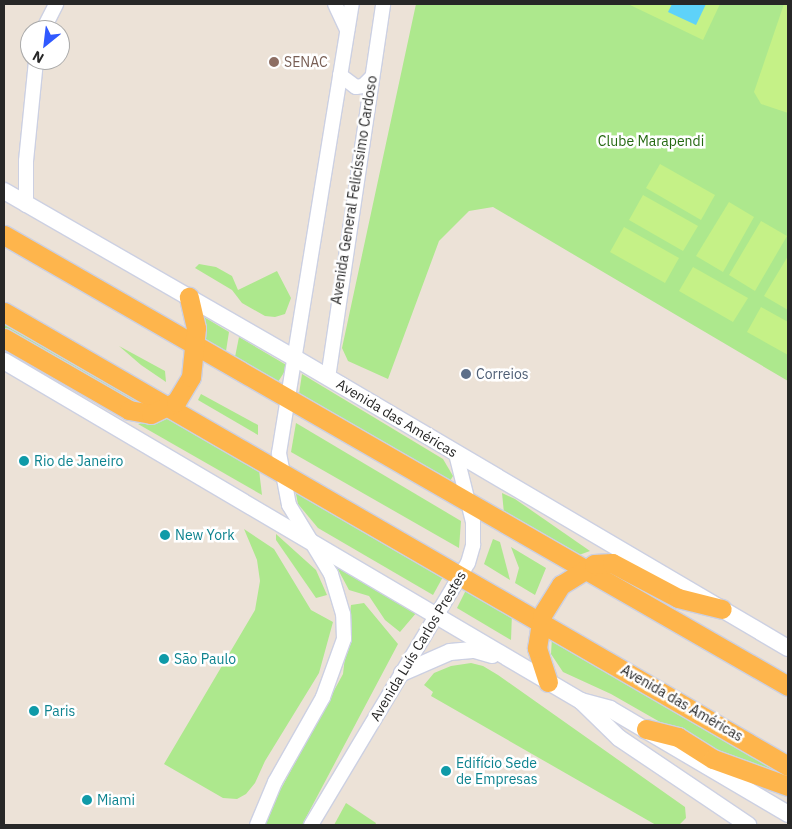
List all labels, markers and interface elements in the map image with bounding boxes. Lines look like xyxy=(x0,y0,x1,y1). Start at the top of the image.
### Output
north arrow xyxy=(20,20,70,70)
text: N xyxy=(29,47,47,68)
place label: SENAC xyxy=(284,54,328,70)
marker: SENAC xyxy=(268,56,280,68)
street label: Avenida General Felicíssimo Cardoso xyxy=(328,74,380,306)
park label: Clube Marapendi xyxy=(598,133,704,149)
place label: Correios xyxy=(476,366,529,382)
marker: Correios xyxy=(460,368,472,380)
street label: Avenida das Américas xyxy=(333,375,461,461)
place label: Rio de Janeiro xyxy=(34,453,123,469)
marker: Rio de Janeiro xyxy=(18,455,30,467)
place label: New York xyxy=(175,527,235,543)
marker: New York xyxy=(159,529,171,541)
street label: Avenida Luís Carlos Prestes xyxy=(366,568,470,724)
place label: São Paulo xyxy=(174,651,236,667)
marker: São Paulo xyxy=(158,653,170,665)
street label: Avenida das Américas xyxy=(618,661,746,745)
place label: Paris xyxy=(44,703,75,719)
marker: Paris xyxy=(28,705,40,717)
place label: Edifício Sede de Empresas xyxy=(456,755,537,788)
marker: Edifício Sede de Empresas xyxy=(440,765,452,777)
place label: Miami xyxy=(97,792,135,808)
marker: Miami xyxy=(81,794,93,806)

